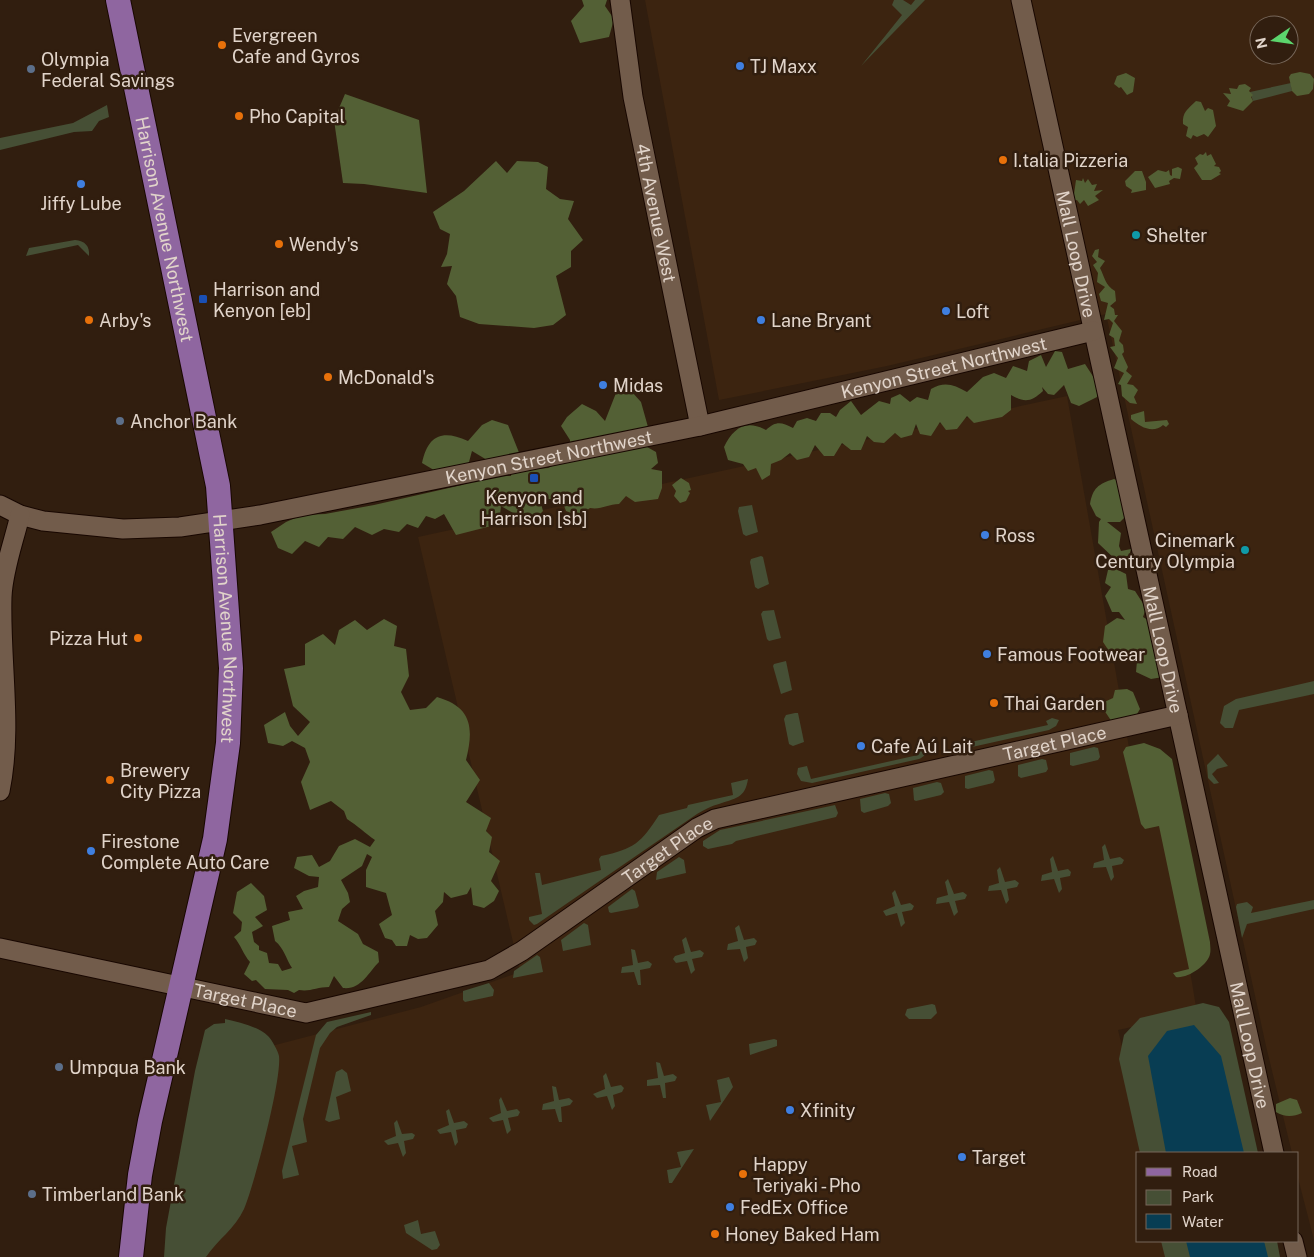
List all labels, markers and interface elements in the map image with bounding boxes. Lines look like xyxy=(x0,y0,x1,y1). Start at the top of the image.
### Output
north arrow xyxy=(1249,15,1299,65)
place label: Evergreen Cafe and Gyros xyxy=(232,25,360,67)
text: N xyxy=(1252,36,1270,50)
marker: Evergreen Cafe and Gyros xyxy=(216,39,228,51)
place label: Olympia Federal Savings xyxy=(41,49,175,91)
place label: TJ Maxx xyxy=(750,56,817,77)
marker: TJ Maxx xyxy=(734,60,746,72)
marker: Olympia Federal Savings xyxy=(25,63,37,75)
place label: Pho Capital xyxy=(249,106,345,127)
marker: Pho Capital xyxy=(233,110,245,122)
street label: Harrison Avenue Northwest xyxy=(132,114,199,344)
street label: 4th Avenue West xyxy=(632,141,681,284)
place label: I.talia Pizzeria xyxy=(1013,150,1128,171)
marker: I.talia Pizzeria xyxy=(997,154,1009,166)
marker: Jiffy Lube xyxy=(75,178,87,190)
street label: Mall Loop Drive xyxy=(1053,189,1101,319)
place label: Jiffy Lube xyxy=(40,193,122,214)
place label: Shelter xyxy=(1146,225,1207,246)
marker: Shelter xyxy=(1130,229,1142,241)
place label: Wendy's xyxy=(289,234,359,255)
marker: Wendy's xyxy=(273,238,285,250)
place label: Harrison and Kenyon [eb] xyxy=(213,279,320,321)
marker: Harrison and Kenyon [eb] xyxy=(197,293,209,305)
place label: Loft xyxy=(956,301,989,322)
marker: Loft xyxy=(940,305,952,317)
place label: Arby's xyxy=(99,310,151,331)
place label: Lane Bryant xyxy=(771,310,872,331)
marker: Arby's xyxy=(83,314,95,326)
marker: Lane Bryant xyxy=(755,314,767,326)
street label: Kenyon Street Northwest xyxy=(839,332,1049,402)
place label: McDonald's xyxy=(338,367,434,388)
marker: McDonald's xyxy=(322,371,334,383)
place label: Midas xyxy=(613,375,663,396)
marker: Midas xyxy=(597,379,609,391)
place label: Anchor Bank xyxy=(130,411,237,432)
marker: Anchor Bank xyxy=(114,415,126,427)
street label: Kenyon Street Northwest xyxy=(443,425,654,488)
marker: Kenyon and Harrison [sb] xyxy=(528,472,540,484)
place label: Kenyon and Harrison [sb] xyxy=(481,487,587,529)
street label: Harrison Avenue Northwest xyxy=(210,513,242,744)
place label: Ross xyxy=(995,525,1035,546)
marker: Ross xyxy=(979,529,991,541)
place label: Cinemark Century Olympia xyxy=(1095,530,1235,572)
marker: Cinemark Century Olympia xyxy=(1239,544,1251,556)
street label: Mall Loop Drive xyxy=(1139,584,1188,715)
place label: Pizza Hut xyxy=(49,628,128,649)
marker: Pizza Hut xyxy=(132,632,144,644)
place label: Famous Footwear xyxy=(997,644,1145,665)
marker: Famous Footwear xyxy=(981,648,993,660)
place label: Thai Garden xyxy=(1004,693,1105,714)
marker: Thai Garden xyxy=(988,697,1000,709)
street label: Target Place xyxy=(1001,721,1108,764)
place label: Cafe Aú Lait xyxy=(871,736,973,757)
marker: Cafe Aú Lait xyxy=(855,740,867,752)
place label: Brewery City Pizza xyxy=(120,760,201,802)
marker: Brewery City Pizza xyxy=(104,774,116,786)
street label: Target Place xyxy=(618,812,716,888)
place label: Firestone Complete Auto Care xyxy=(101,831,269,873)
marker: Firestone Complete Auto Care xyxy=(85,845,97,857)
street label: Target Place xyxy=(192,979,299,1021)
street label: Mall Loop Drive xyxy=(1226,980,1274,1111)
place label: Umpqua Bank xyxy=(69,1057,186,1078)
marker: Umpqua Bank xyxy=(53,1061,65,1073)
place label: Xfinity xyxy=(800,1100,856,1121)
marker: Xfinity xyxy=(784,1104,796,1116)
place label: Target xyxy=(972,1147,1026,1168)
marker: Target xyxy=(956,1151,968,1163)
legend xyxy=(1136,1152,1299,1242)
place label: Happy Teriyaki - Pho xyxy=(753,1154,861,1196)
text: Road xyxy=(1182,1163,1218,1180)
marker: Happy Teriyaki - Pho xyxy=(737,1168,749,1180)
place label: Timberland Bank xyxy=(42,1184,184,1205)
marker: Timberland Bank xyxy=(26,1188,38,1200)
text: Park xyxy=(1182,1188,1214,1205)
place label: FedEx Office xyxy=(740,1197,848,1218)
marker: FedEx Office xyxy=(724,1201,736,1213)
text: Water xyxy=(1182,1213,1224,1230)
place label: Honey Baked Ham xyxy=(725,1224,880,1245)
marker: Honey Baked Ham xyxy=(709,1228,721,1240)

